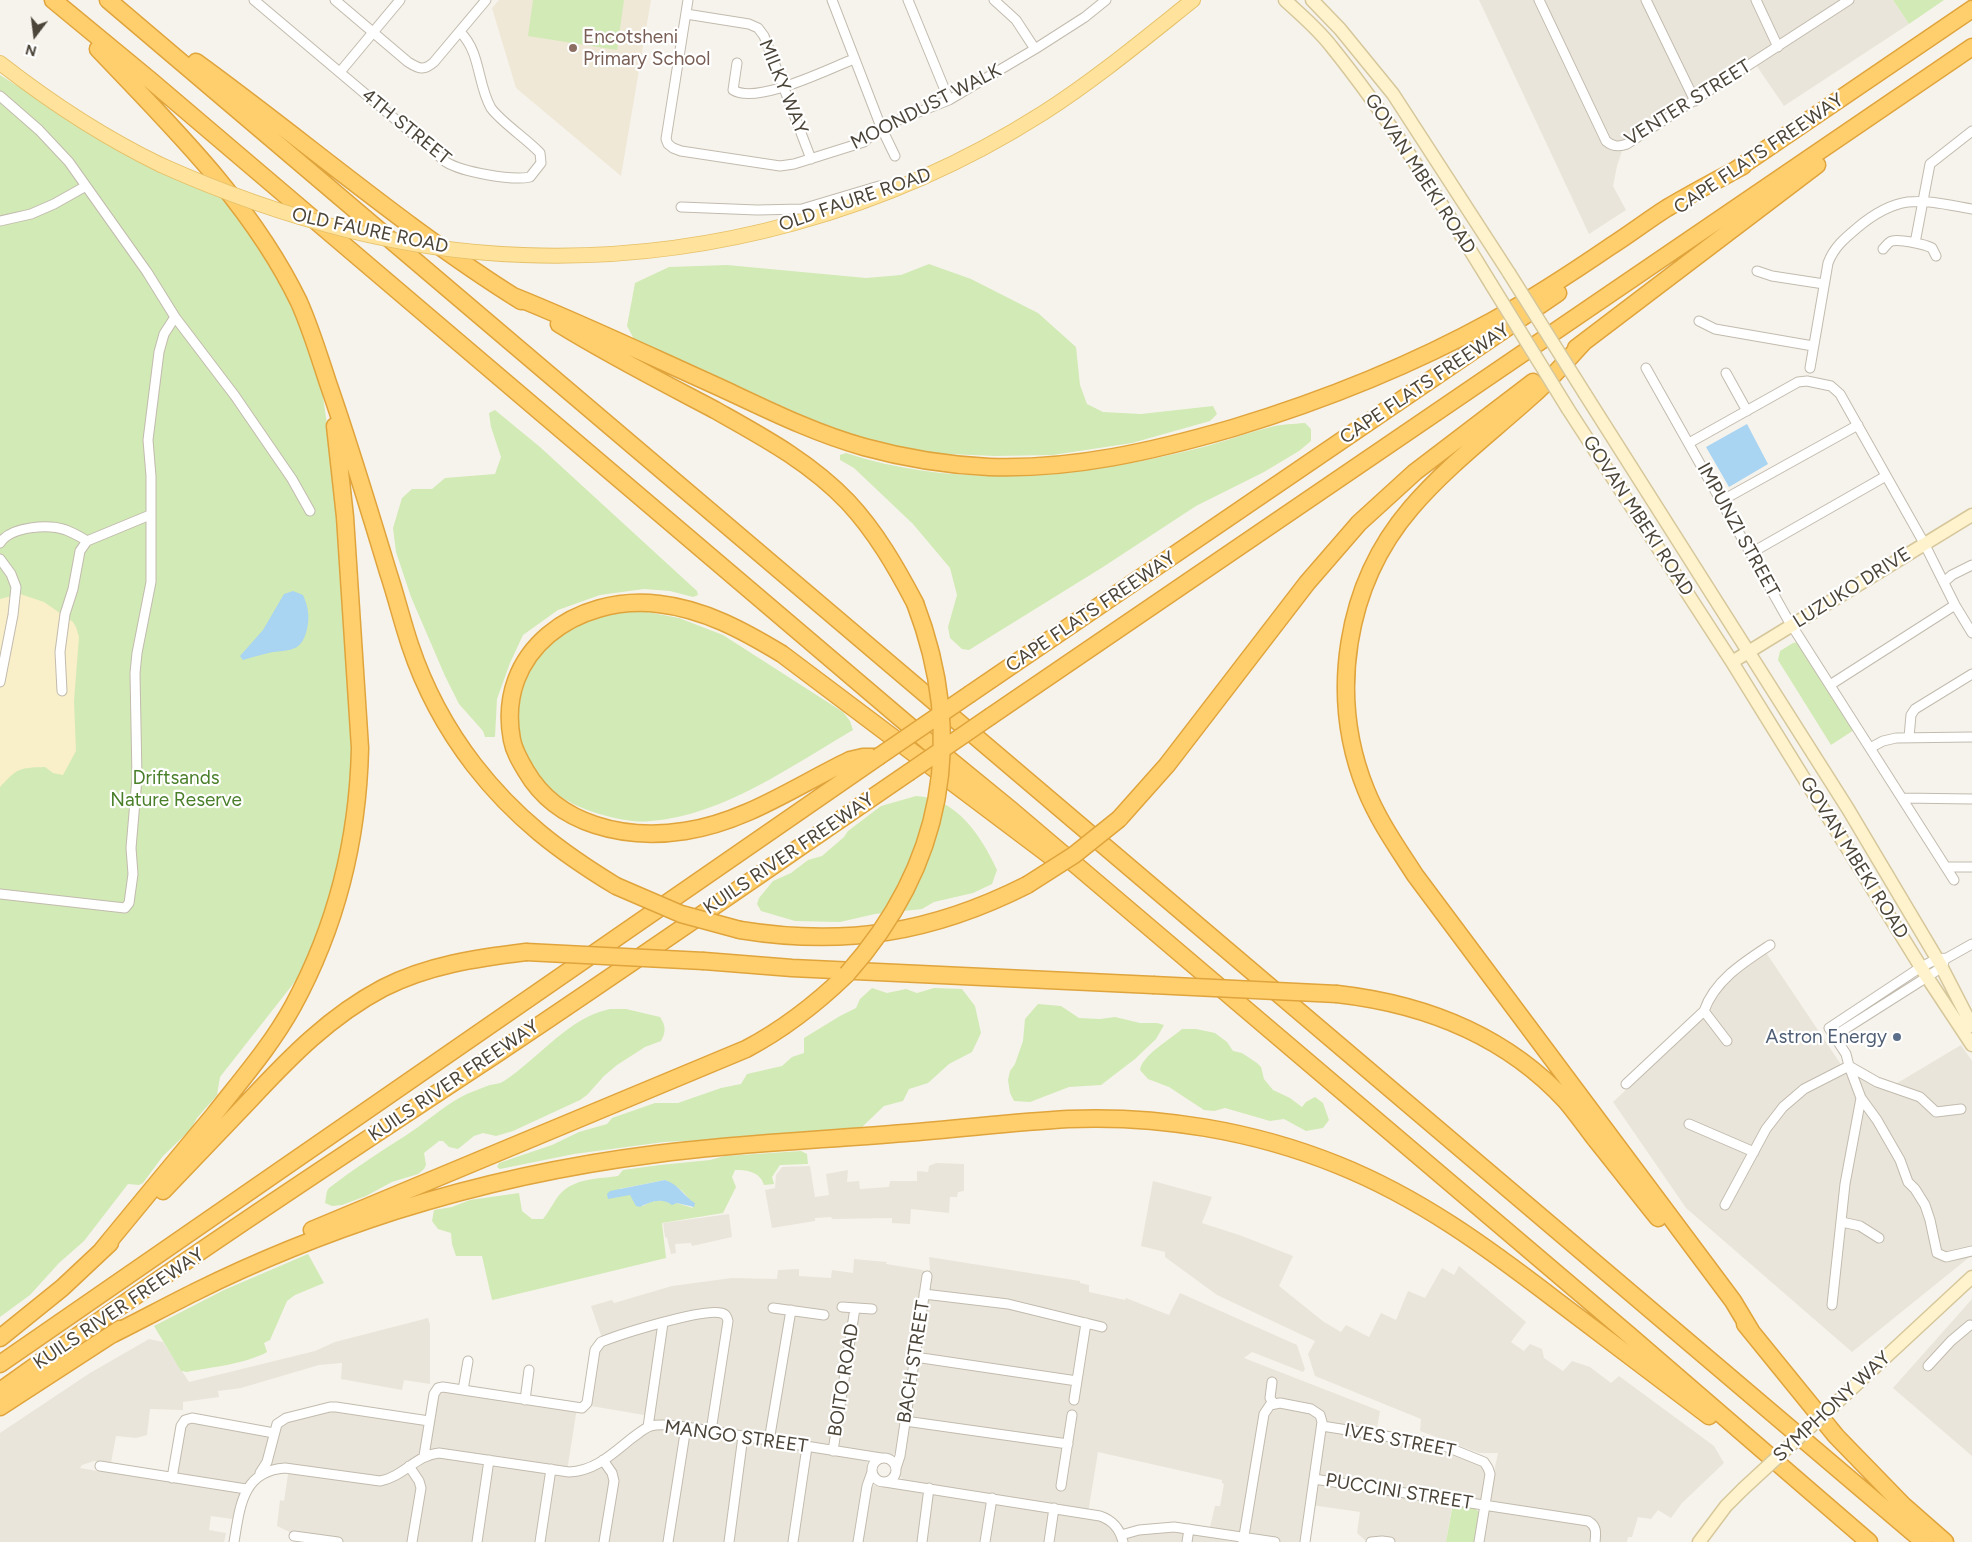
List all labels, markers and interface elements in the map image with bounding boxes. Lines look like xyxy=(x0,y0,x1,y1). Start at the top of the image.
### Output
north arrow xyxy=(10,10,60,60)
place label: Encotsheni Primary School xyxy=(583,26,710,70)
street label: MILKY WAY xyxy=(754,36,812,138)
text: N xyxy=(24,40,38,60)
marker: Encotsheni Primary School xyxy=(567,42,579,54)
street label: VENTER STREET xyxy=(1621,55,1755,151)
street label: MOONDUST WALK xyxy=(847,59,1005,155)
street label: 4TH STREET xyxy=(357,84,455,170)
street label: CAPE FLATS FREEWAY xyxy=(1670,89,1848,219)
street label: GOVAN MBEKI ROAD xyxy=(1360,90,1480,258)
street label: OLD FAURE ROAD xyxy=(776,163,934,237)
street label: OLD FAURE ROAD xyxy=(290,203,450,259)
street label: CAPE FLATS FREEWAY xyxy=(1336,319,1514,449)
street label: GOVAN MBEKI ROAD xyxy=(1578,432,1698,600)
street label: IMPUNZI STREET xyxy=(1692,459,1784,601)
street label: LUZUKO DRIVE xyxy=(1789,543,1915,633)
street label: CAPE FLATS FREEWAY xyxy=(1002,547,1180,677)
park label: Driftsands Nature Reserve xyxy=(110,767,242,811)
street label: GOVAN MBEKI ROAD xyxy=(1795,773,1913,943)
street label: KUILS RIVER FREEWAY xyxy=(699,788,879,920)
street label: KUILS RIVER FREEWAY xyxy=(364,1015,544,1147)
place label: Astron Energy xyxy=(1766,1026,1887,1048)
marker: Astron Energy xyxy=(1891,1031,1903,1043)
street label: KUILS RIVER FREEWAY xyxy=(29,1243,209,1375)
street label: BACH STREET xyxy=(893,1299,935,1425)
street label: BOITO ROAD xyxy=(824,1322,864,1438)
street label: SYMPHONY WAY xyxy=(1769,1347,1895,1467)
street label: MANGO STREET xyxy=(663,1416,809,1458)
street label: IVES STREET xyxy=(1342,1419,1458,1463)
street label: PUCCINI STREET xyxy=(1324,1469,1474,1515)

